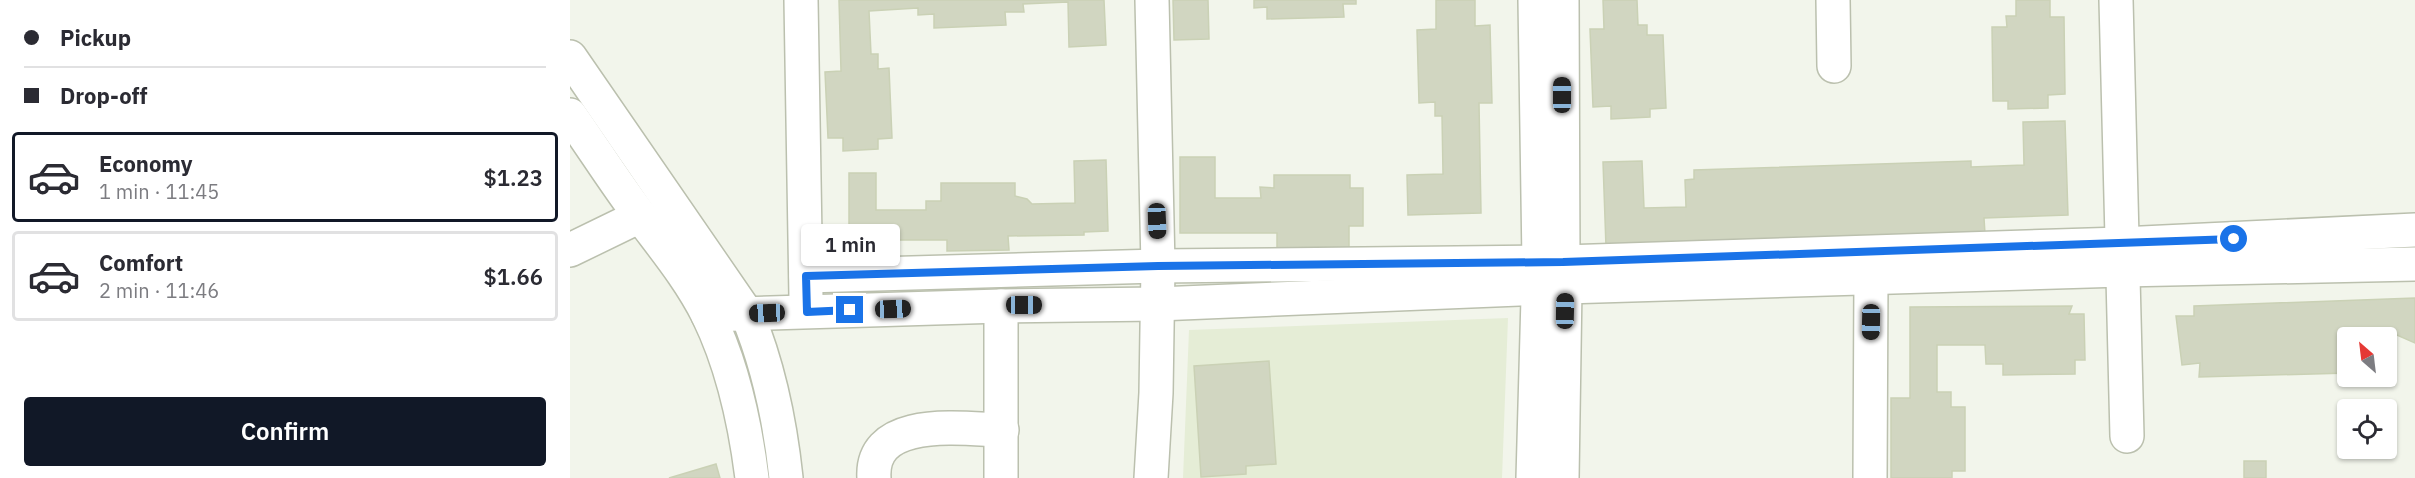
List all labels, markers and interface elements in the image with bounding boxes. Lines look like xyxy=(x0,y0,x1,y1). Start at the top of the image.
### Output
text: Pickup xyxy=(60,23,131,52)
car xyxy=(1553,77,1571,113)
text: Drop-off xyxy=(60,81,147,110)
text: Economy xyxy=(99,149,193,178)
icon: car xyxy=(27,150,81,204)
text: $1.23 xyxy=(484,163,543,192)
text: 1 min · 11:45 xyxy=(99,178,219,205)
car xyxy=(1147,203,1167,239)
callout: 1 min xyxy=(800,223,900,265)
route start xyxy=(2220,225,2247,252)
text: 1 min xyxy=(825,231,876,258)
text: Comfort xyxy=(99,248,183,277)
icon: car xyxy=(27,249,81,303)
text: $1.66 xyxy=(484,262,543,291)
text: 2 min · 11:46 xyxy=(99,277,219,304)
car xyxy=(1556,293,1574,329)
route end xyxy=(836,296,863,323)
car xyxy=(1006,296,1042,314)
car xyxy=(875,299,911,319)
car xyxy=(749,303,785,323)
car xyxy=(1862,304,1880,340)
north arrow xyxy=(2337,327,2397,387)
map controls xyxy=(2337,327,2397,459)
button: Confirm xyxy=(24,397,546,466)
button: locate xyxy=(2337,399,2397,459)

